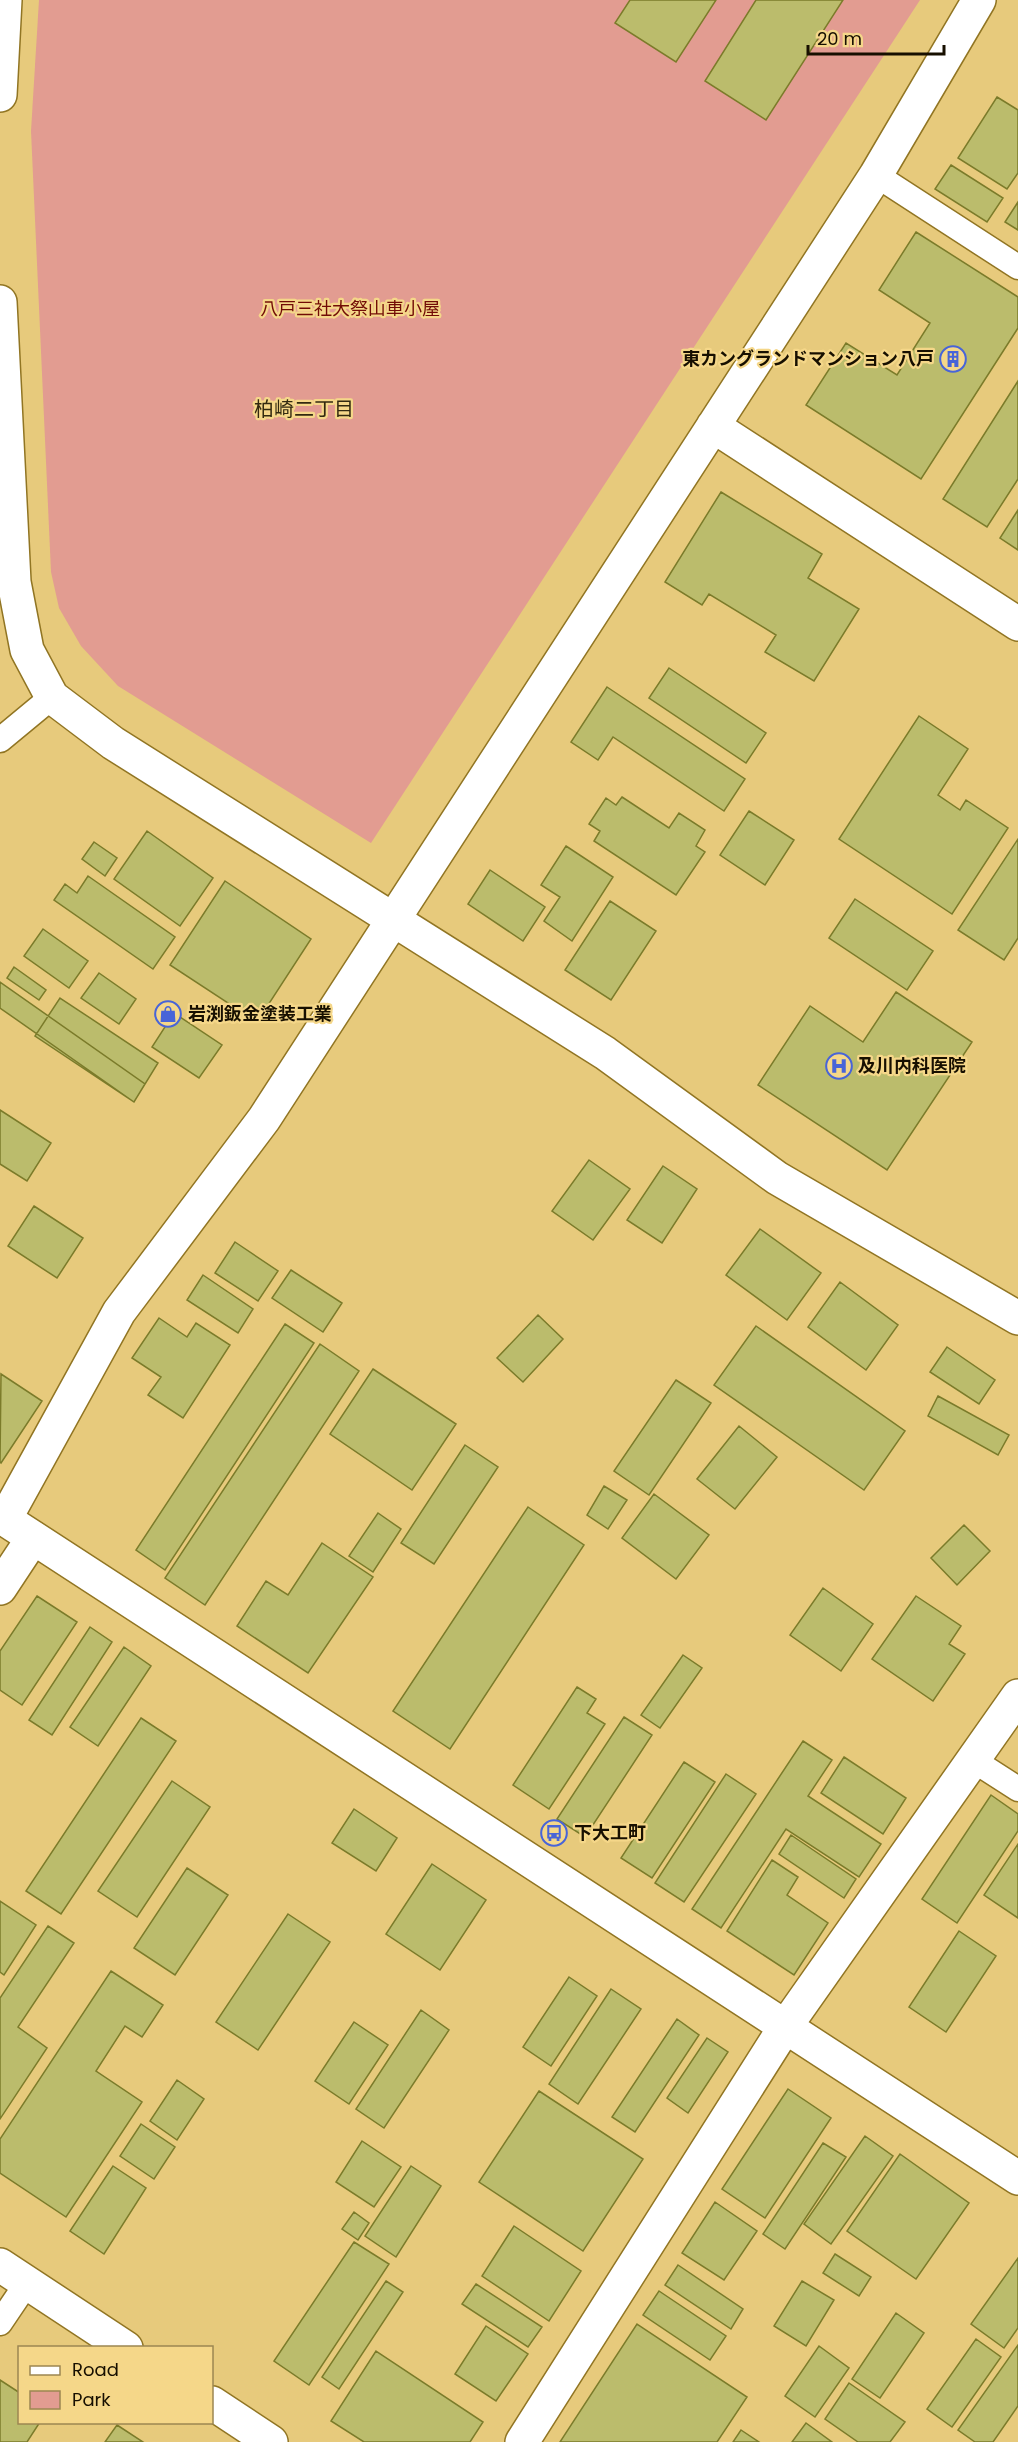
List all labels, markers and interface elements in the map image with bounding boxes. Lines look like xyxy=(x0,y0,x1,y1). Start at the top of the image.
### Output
scale bar xyxy=(808,18,944,56)
text: 20 m xyxy=(817,26,862,51)
park label: 八戸三社大祭山車小屋 xyxy=(260,296,440,321)
building icon: 東カングランドマンション八戸 xyxy=(938,344,968,374)
place label: 東カングランドマンション八戸 xyxy=(682,346,934,371)
district label: 柏崎二丁目 xyxy=(254,395,354,423)
shop icon: 岩渕鈑金塗装工業 xyxy=(153,999,183,1029)
place label: 岩渕鈑金塗装工業 xyxy=(188,1001,332,1026)
hospital icon: 及川内科医院 xyxy=(824,1051,854,1081)
place label: 及川内科医院 xyxy=(858,1053,966,1078)
bus stop icon: 下大工町 xyxy=(539,1818,569,1848)
place label: 下大工町 xyxy=(574,1820,646,1845)
legend xyxy=(18,2346,213,2424)
text: Road xyxy=(72,2357,119,2382)
text: Park xyxy=(72,2387,111,2412)

